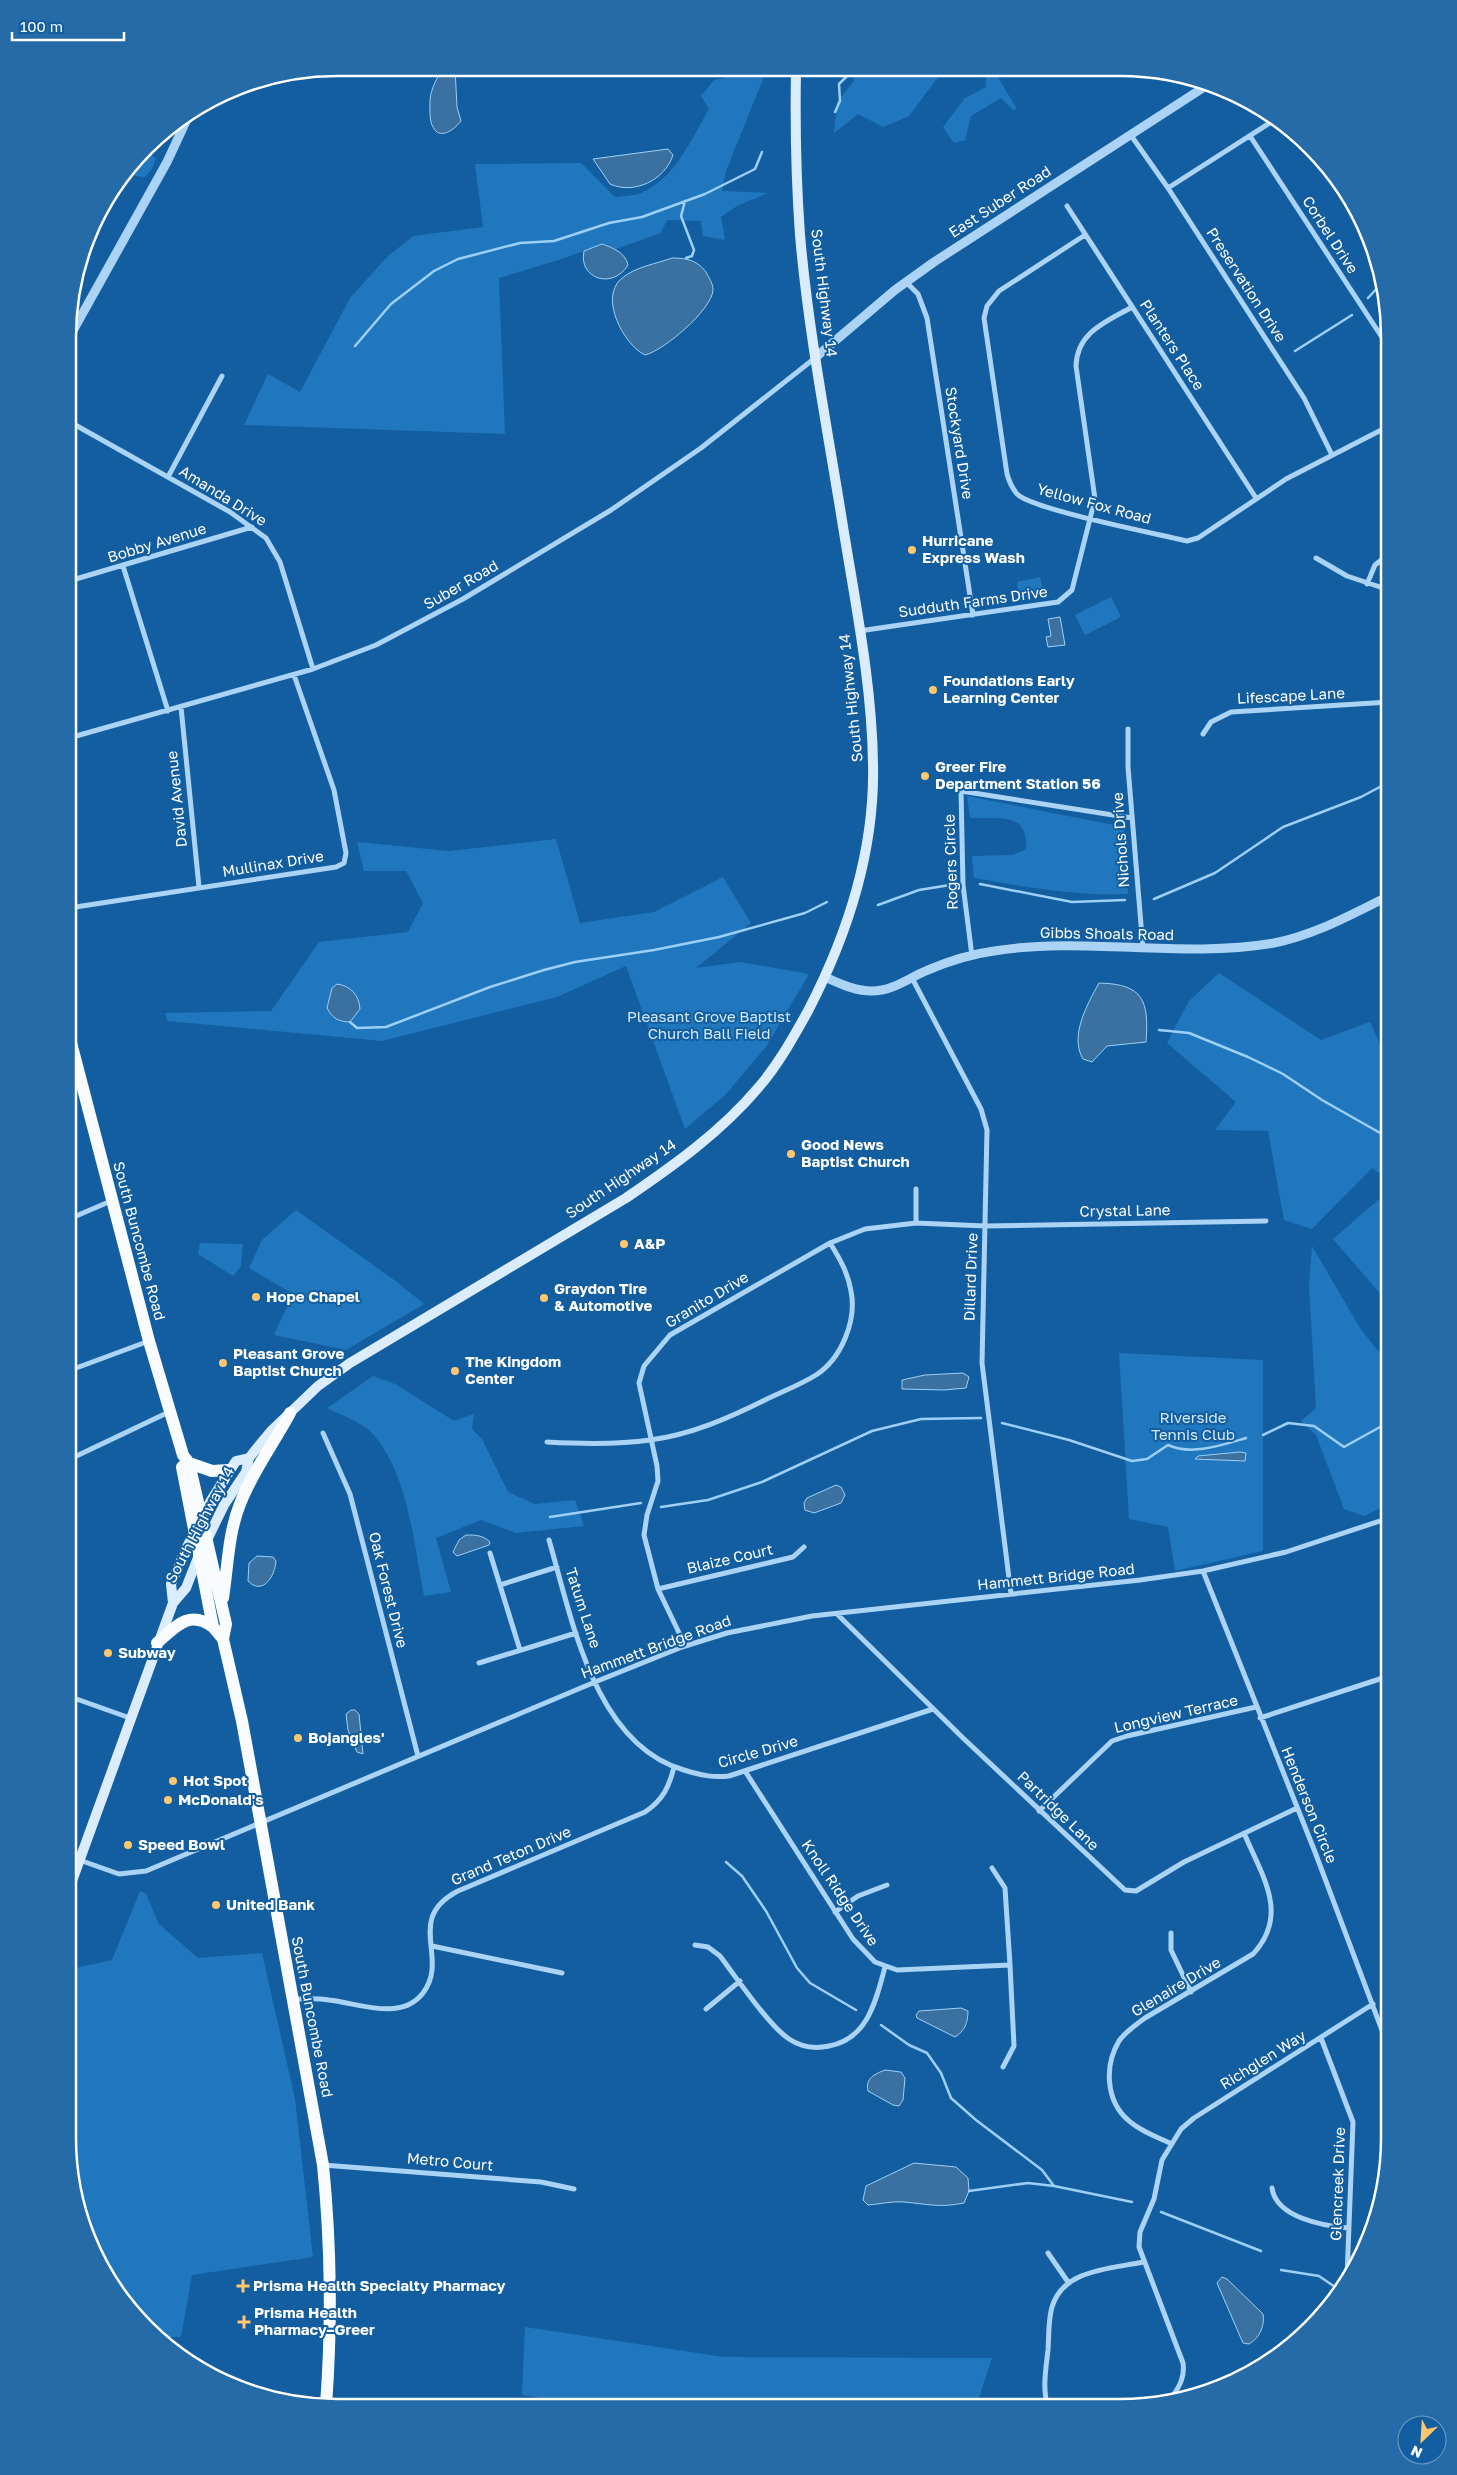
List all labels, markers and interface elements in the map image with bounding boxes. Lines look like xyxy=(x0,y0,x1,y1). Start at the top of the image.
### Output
scale bar xyxy=(12,10,125,42)
text: 100 m xyxy=(20,17,63,35)
street label: East Suber Road xyxy=(945,161,1054,241)
street label: Corbel Drive xyxy=(1299,192,1363,277)
street label: Preservation Drive xyxy=(1203,224,1291,345)
street label: South Highway 14 xyxy=(808,228,842,358)
street label: Planters Place xyxy=(1137,296,1209,393)
street label: Stockyard Drive xyxy=(942,385,978,501)
street label: Amanda Drive xyxy=(177,461,271,529)
street label: Yellow Fox Road xyxy=(1035,479,1153,527)
street label: Bobby Avenue xyxy=(105,518,209,566)
place label: Hurricane Express Wash xyxy=(922,531,1025,566)
marker: Hurricane Express Wash xyxy=(906,544,918,556)
street label: Suber Road xyxy=(420,556,501,613)
street label: Sudduth Farms Drive xyxy=(897,582,1049,620)
street label: South Highway 14 xyxy=(834,633,866,763)
place label: Foundations Early Learning Center xyxy=(943,671,1075,706)
street label: Lifescape Lane xyxy=(1237,683,1346,707)
marker: Foundations Early Learning Center xyxy=(927,684,939,696)
street label: David Avenue xyxy=(162,750,190,848)
place label: Greer Fire Department Station 56 xyxy=(935,757,1101,792)
marker: Greer Fire Department Station 56 xyxy=(919,770,931,782)
street label: Nichols Drive xyxy=(1108,792,1132,888)
street label: Rogers Circle xyxy=(939,813,961,910)
street label: Mullinax Drive xyxy=(221,846,325,880)
street label: Gibbs Shoals Road xyxy=(1040,923,1174,943)
park label: Pleasant Grove Baptist Church Ball Field xyxy=(627,1007,791,1042)
street label: South Highway 14 xyxy=(562,1135,679,1222)
place label: Good News Baptist Church xyxy=(801,1135,910,1170)
marker: Good News Baptist Church xyxy=(785,1148,797,1160)
street label: South Buncombe Road xyxy=(110,1159,170,1322)
street label: Crystal Lane xyxy=(1079,1200,1171,1220)
street label: Dillard Drive xyxy=(959,1232,981,1321)
place label: A&P xyxy=(634,1234,665,1252)
marker: A&P xyxy=(618,1238,630,1250)
street label: Granito Drive xyxy=(662,1267,752,1331)
place label: Graydon Tire & Automotive xyxy=(554,1279,653,1314)
place label: Hope Chapel xyxy=(266,1287,360,1305)
marker: Hope Chapel xyxy=(250,1291,262,1303)
marker: Graydon Tire & Automotive xyxy=(538,1292,550,1304)
place label: Pleasant Grove Baptist Church xyxy=(233,1344,345,1379)
place label: The Kingdom Center xyxy=(465,1352,561,1387)
marker: Pleasant Grove Baptist Church xyxy=(217,1357,229,1369)
marker: The Kingdom Center xyxy=(449,1365,461,1377)
park label: Riverside Tennis Club xyxy=(1151,1408,1235,1443)
street label: South Highway 14 xyxy=(161,1463,237,1586)
street label: Oak Forest Drive xyxy=(366,1530,412,1650)
street label: Blaize Court xyxy=(685,1539,775,1577)
street label: Hammett Bridge Road xyxy=(976,1559,1136,1593)
street label: Tatum Lane xyxy=(562,1565,605,1650)
street label: Hammett Bridge Road xyxy=(578,1611,733,1682)
place label: Subway xyxy=(118,1643,176,1661)
marker: Subway xyxy=(102,1647,114,1659)
street label: Longview Terrace xyxy=(1112,1690,1240,1736)
place label: Bojangles' xyxy=(308,1728,385,1746)
street label: Circle Drive xyxy=(716,1731,800,1771)
marker: Bojangles' xyxy=(292,1732,304,1744)
street label: Henderson Circle xyxy=(1278,1744,1342,1866)
street label: Partridge Lane xyxy=(1014,1767,1103,1854)
place label: Hot Spot xyxy=(183,1771,247,1789)
marker: Hot Spot xyxy=(167,1775,179,1787)
place label: McDonald's xyxy=(178,1790,264,1808)
marker: McDonald's xyxy=(162,1794,174,1806)
street label: Grand Teton Drive xyxy=(448,1822,574,1889)
place label: Speed Bowl xyxy=(138,1835,225,1853)
street label: Knoll Ridge Drive xyxy=(799,1836,883,1949)
marker: Speed Bowl xyxy=(122,1839,134,1851)
place label: United Bank xyxy=(226,1895,315,1913)
marker: United Bank xyxy=(210,1899,222,1911)
street label: South Buncombe Road xyxy=(289,1935,337,2099)
street label: Glenaire Drive xyxy=(1128,1952,1224,2020)
street label: Richglen Way xyxy=(1216,2025,1309,2093)
street label: Glencreek Drive xyxy=(1326,2126,1348,2241)
street label: Metro Court xyxy=(406,2148,494,2174)
place label: Prisma Health Specialty Pharmacy xyxy=(253,2276,506,2294)
marker: Prisma Health Specialty Pharmacy xyxy=(237,2280,249,2292)
place label: Prisma Health Pharmacy–Greer xyxy=(254,2303,375,2338)
marker: Prisma Health Pharmacy–Greer xyxy=(238,2316,250,2328)
north arrow xyxy=(1397,2415,1447,2465)
text: N xyxy=(1408,2442,1425,2462)

